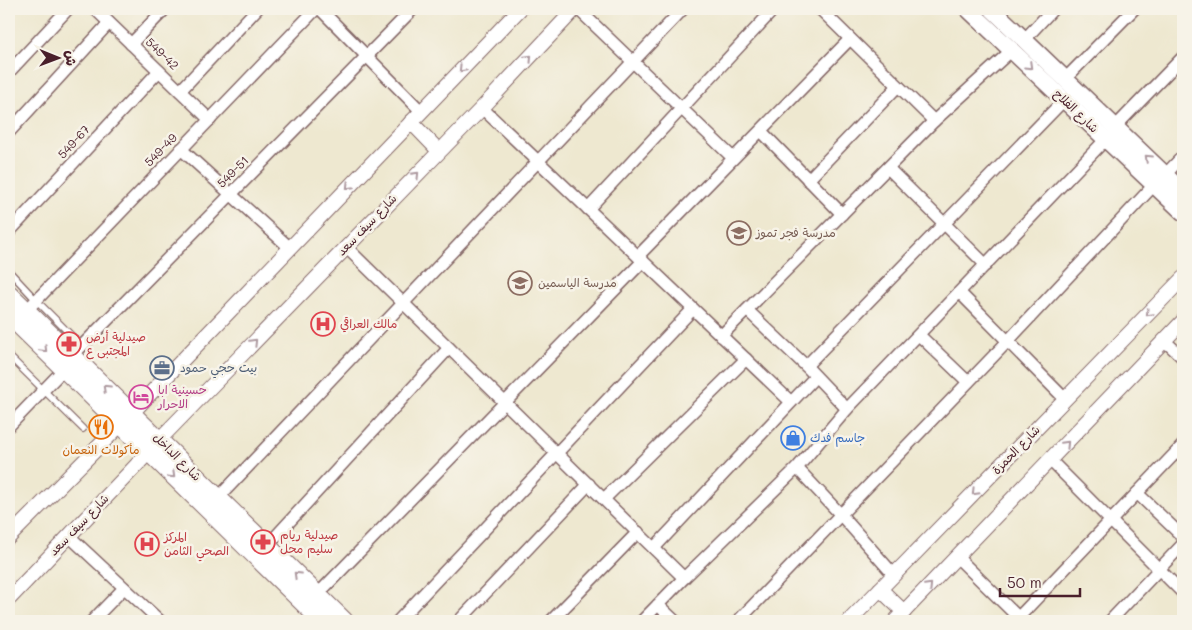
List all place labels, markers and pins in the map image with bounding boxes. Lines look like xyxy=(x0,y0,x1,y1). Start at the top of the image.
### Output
school or university icon: مدرسة فجر تموز xyxy=(726,220,752,246)
place label: مدرسة فجر تموز xyxy=(755,224,836,241)
school or university icon: مدرسة الياسمين xyxy=(507,270,533,296)
place label: مدرسة الياسمين xyxy=(538,274,617,290)
hospital icon: مالك العراقي xyxy=(310,311,336,337)
place label: مالك العراقي xyxy=(340,315,397,333)
place label: صيدلية أرض المجتبى ع xyxy=(86,328,146,360)
pharmacy icon: صيدلية أرض المجتبى ع xyxy=(56,331,82,357)
office icon: بيت حجي حمود xyxy=(149,355,175,381)
place label: بيت حجي حمود xyxy=(180,359,257,379)
place label: حسينية ابا الاحرار xyxy=(157,381,207,411)
hotel icon: حسينية ابا الاحرار xyxy=(128,384,154,410)
restaurant icon: مأكولات النعمان xyxy=(88,414,114,440)
shop icon: جاسم فدك xyxy=(780,425,806,451)
place label: جاسم فدك xyxy=(810,429,865,447)
place label: مأكولات النعمان xyxy=(62,441,140,458)
place label: صيدلية ريام سليم محل xyxy=(280,526,338,558)
place label: المركز الصحي الثامن xyxy=(163,528,229,562)
pharmacy icon: صيدلية ريام سليم محل xyxy=(250,529,276,555)
hospital icon: المركز الصحي الثامن xyxy=(134,531,160,557)

